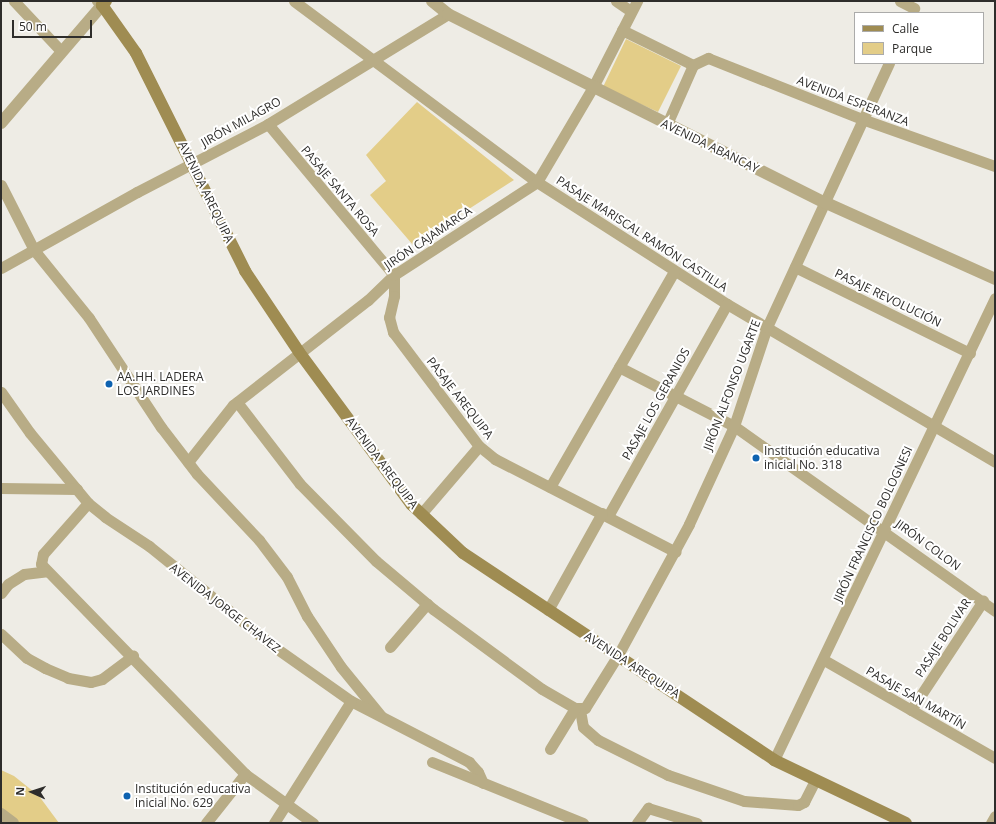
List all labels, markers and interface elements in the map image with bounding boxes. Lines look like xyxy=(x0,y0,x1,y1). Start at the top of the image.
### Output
scale bar xyxy=(14,12,94,38)
legend xyxy=(854,12,984,64)
text: 50 m xyxy=(19,18,47,35)
text: Calle xyxy=(892,20,919,37)
text: Parque xyxy=(892,40,932,57)
street label: AVENIDA ESPERANZA xyxy=(795,73,911,129)
street label: JIRÓN MILAGRO xyxy=(199,94,283,150)
street label: AVENIDA ABANCAY xyxy=(659,116,761,176)
street label: AVENIDA AREQUIPA xyxy=(175,139,237,245)
street label: PASAJE SANTA ROSA xyxy=(298,143,382,239)
street label: PASAJE MARISCAL RAMÓN CASTILLA xyxy=(554,173,730,295)
street label: JIRÓN CAJAMARCA xyxy=(382,203,474,273)
street label: PASAJE REVOLUCIÓN xyxy=(832,266,944,330)
street label: JIRÓN ALFONSO UGARTE xyxy=(700,318,764,452)
street label: PASAJE LOS GERANIOS xyxy=(619,345,693,463)
street label: PASAJE AREQUIPA xyxy=(424,354,496,442)
place label: AA.HH. LADERA LOS JARDINES xyxy=(117,370,204,398)
marker: AA.HH. LADERA LOS JARDINES xyxy=(104,379,114,389)
street label: AVENIDA AREQUIPA xyxy=(343,414,421,512)
place label: Institución educativa inicial No. 318 xyxy=(764,444,880,472)
street label: JIRÓN FRANCISCO BOLOGNESI xyxy=(831,444,915,604)
marker: Institución educativa inicial No. 318 xyxy=(751,453,761,463)
street label: JIRÓN COLON xyxy=(893,517,963,573)
street label: AVENIDA JORGE CHAVEZ xyxy=(167,560,283,656)
street label: PASAJE BOLIVAR xyxy=(912,596,974,680)
street label: AVENIDA AREQUIPA xyxy=(581,629,683,701)
street label: PASAJE SAN MARTÍN xyxy=(863,663,969,733)
north arrow xyxy=(12,772,52,812)
place label: Institución educativa inicial No. 629 xyxy=(135,782,251,810)
text: N xyxy=(12,786,27,796)
marker: Institución educativa inicial No. 629 xyxy=(122,791,132,801)

